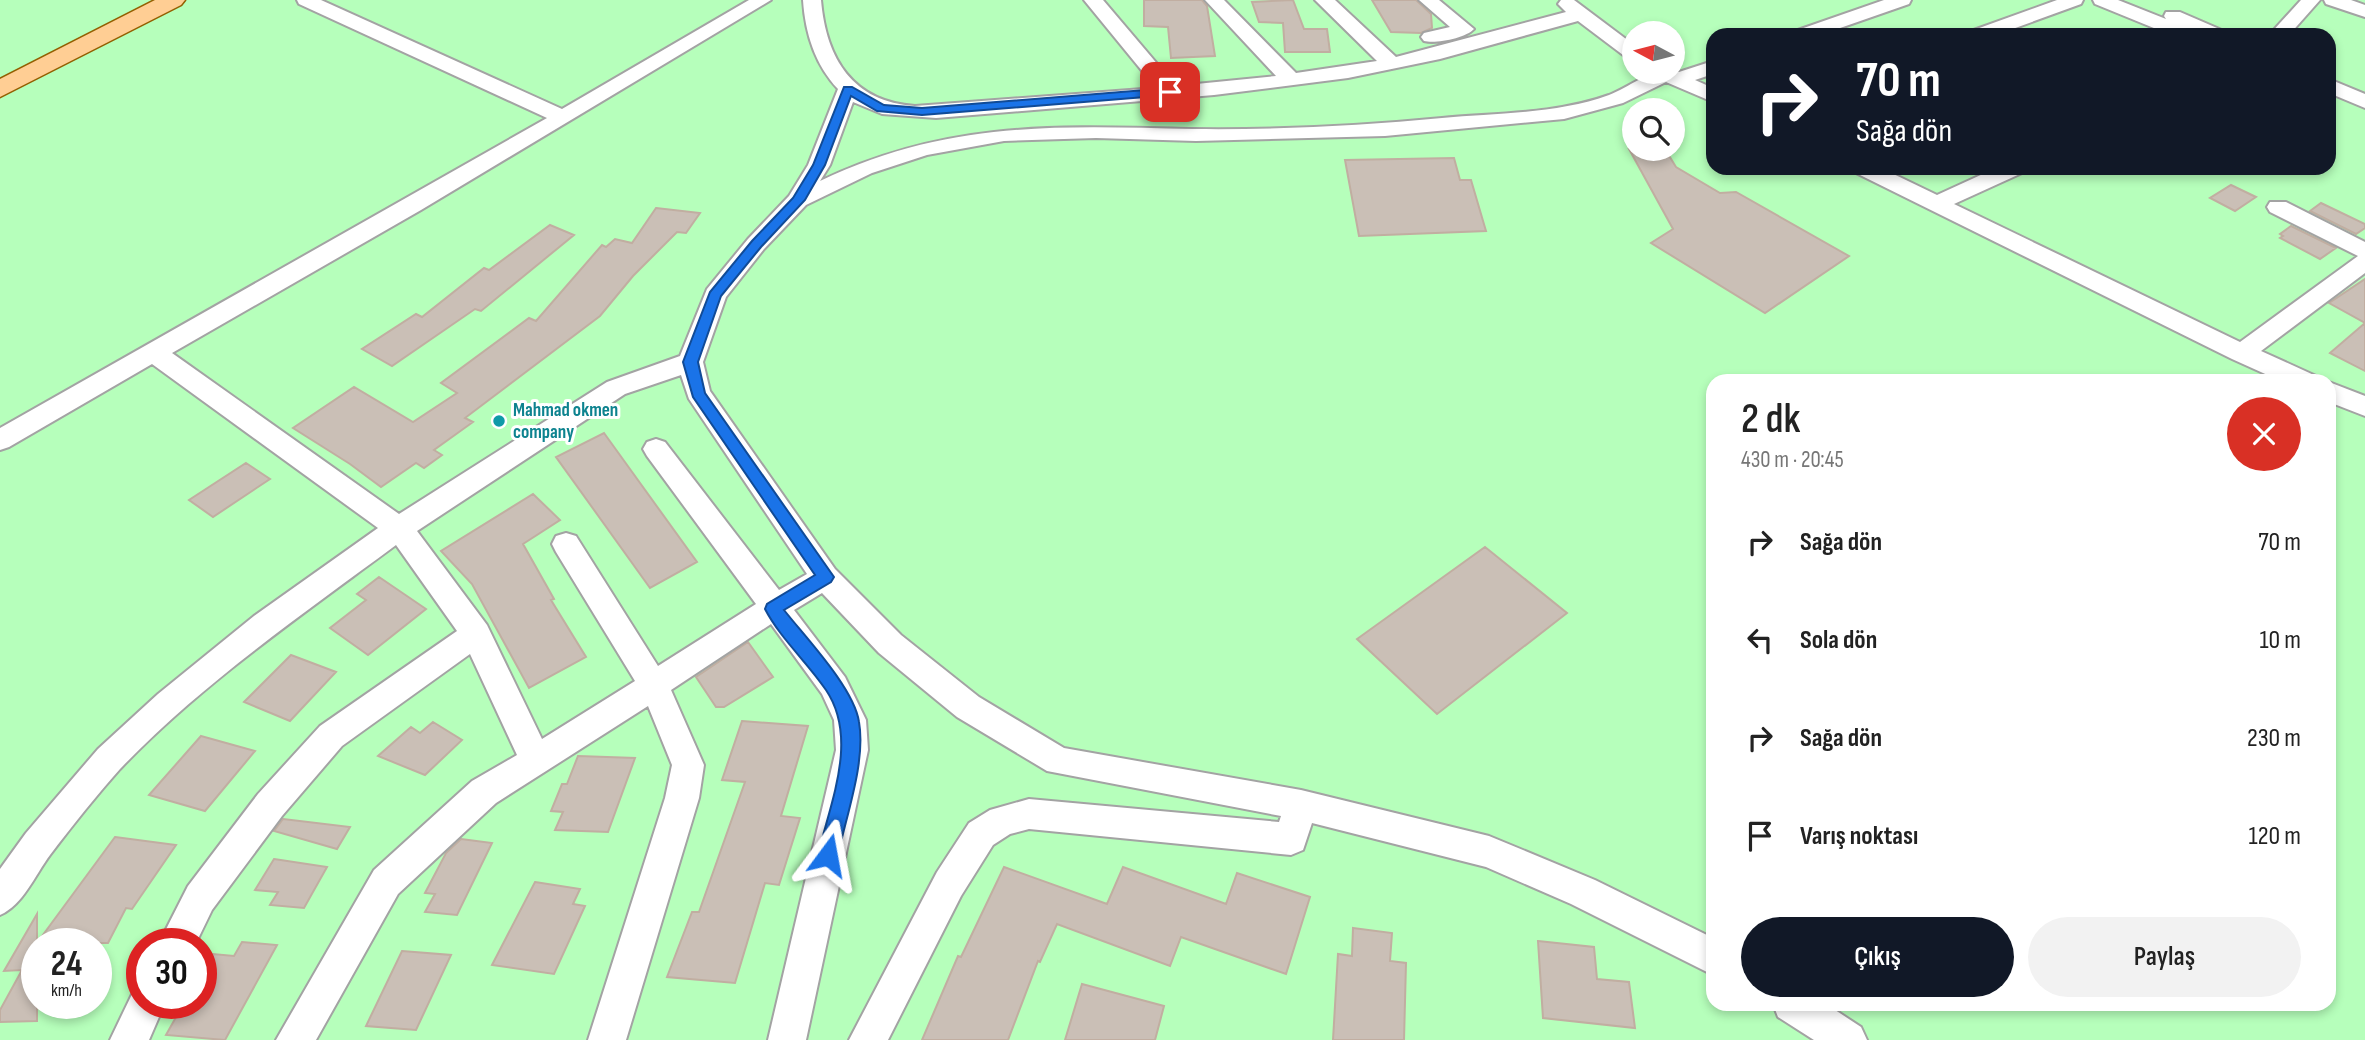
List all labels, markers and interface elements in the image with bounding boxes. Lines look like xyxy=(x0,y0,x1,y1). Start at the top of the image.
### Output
north arrow xyxy=(1622,21,1685,84)
map controls xyxy=(1622,21,1685,161)
text: 70 m xyxy=(1856,52,1941,111)
icon: right xyxy=(1741,56,1832,147)
pin xyxy=(1140,62,1200,122)
icon: arrive xyxy=(1151,73,1189,111)
button: search xyxy=(1622,98,1685,161)
text: Sağa dön xyxy=(1856,112,1952,151)
text: 2 dk xyxy=(1741,394,1801,445)
button: close xyxy=(2227,397,2301,471)
place label: Mahmad okmen company xyxy=(513,399,618,444)
marker: Mahmad okmen company xyxy=(491,413,507,429)
text: 430 m · 20:45 xyxy=(1741,446,1844,474)
icon: right xyxy=(1741,523,1779,561)
text: Sağa dön xyxy=(1800,527,1882,558)
text: 70 m xyxy=(2258,527,2301,558)
icon: left xyxy=(1741,621,1779,659)
text: Sola dön xyxy=(1800,625,1877,656)
text: 10 m xyxy=(2259,625,2301,656)
icon: right xyxy=(1741,719,1779,757)
text: Sağa dön xyxy=(1800,723,1882,754)
text: 230 m xyxy=(2247,723,2301,754)
icon: arrive xyxy=(1741,817,1779,855)
position arrow xyxy=(791,818,865,892)
text: Varış noktası xyxy=(1800,821,1918,852)
text: 120 m xyxy=(2248,821,2301,852)
button: Çıkış xyxy=(1741,917,2014,997)
button: Paylaş xyxy=(2028,917,2301,997)
speed limit sign: 30 xyxy=(126,928,217,1019)
text: 24 xyxy=(51,943,82,986)
text: km/h xyxy=(51,980,82,1001)

